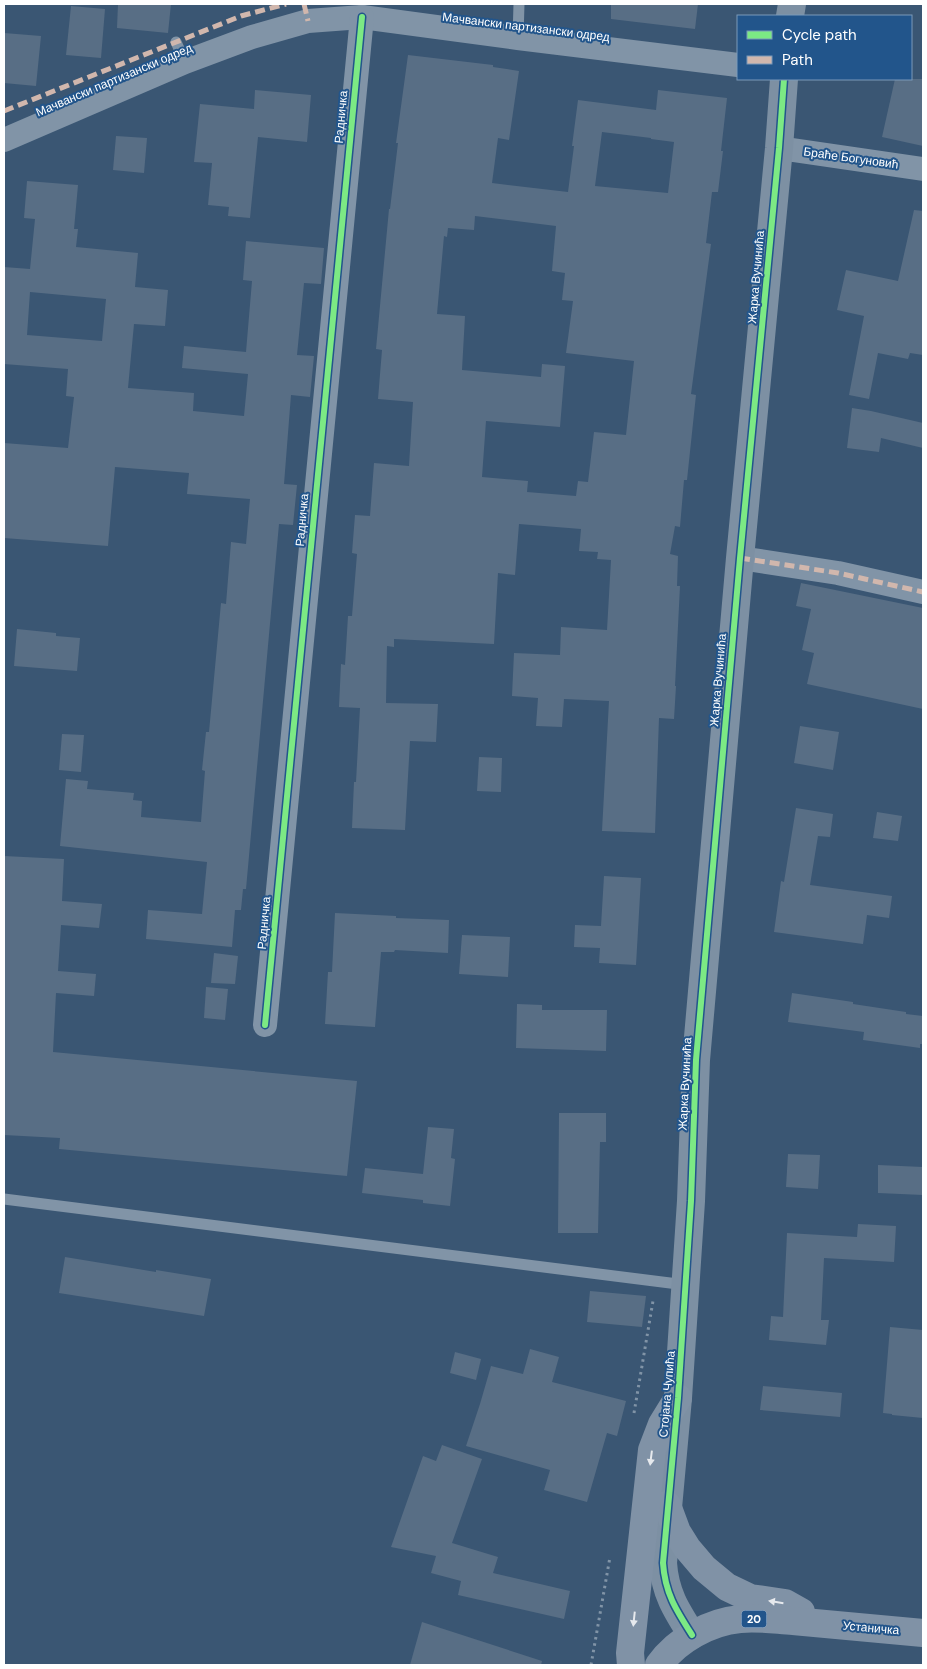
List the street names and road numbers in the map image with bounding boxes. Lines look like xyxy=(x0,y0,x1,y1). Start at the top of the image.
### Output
street label: Мачвански партизански одред xyxy=(441,9,611,45)
street label: Мачвански партизански одред xyxy=(33,40,195,120)
street label: Радничка xyxy=(331,90,351,144)
street label: Браће Богуновић xyxy=(802,143,900,173)
street label: Жарка Вучинића xyxy=(744,229,768,324)
street label: Радничка xyxy=(292,493,312,547)
street label: Жарка Вучинића xyxy=(706,632,730,727)
street label: Радничка xyxy=(254,896,274,950)
street label: Жарка Вучинића xyxy=(675,1037,695,1131)
street label: Стојана Чупића xyxy=(655,1350,679,1438)
road number: 20 xyxy=(742,1610,766,1628)
street label: Устаничка xyxy=(842,1618,900,1638)

